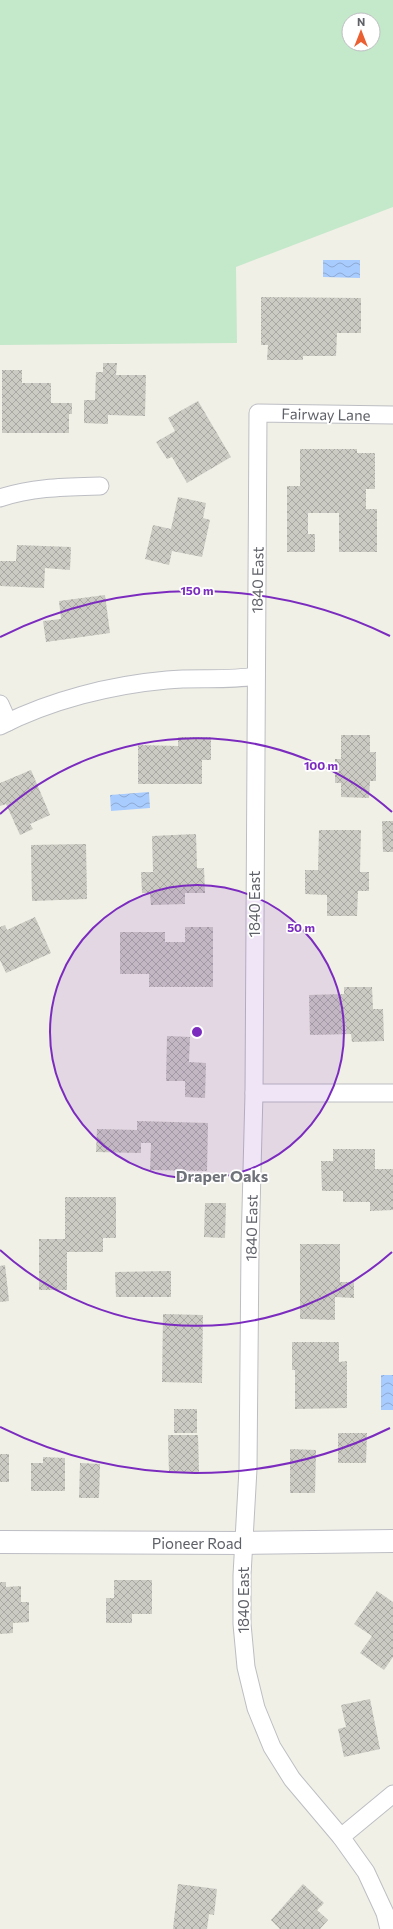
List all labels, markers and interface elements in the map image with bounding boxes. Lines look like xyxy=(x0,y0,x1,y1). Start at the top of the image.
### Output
north arrow xyxy=(341,12,381,52)
text: N xyxy=(357,15,365,28)
street label: Fairway Lane xyxy=(281,404,371,424)
street label: 1840 East xyxy=(247,546,267,614)
text: 150 m xyxy=(180,583,214,597)
text: 100 m xyxy=(304,758,338,772)
street label: 1840 East xyxy=(245,871,263,937)
text: 50 m xyxy=(287,920,315,934)
centre of rings xyxy=(190,1025,204,1039)
district label: Draper Oaks xyxy=(176,1166,268,1185)
street label: 1840 East xyxy=(241,1194,261,1262)
street label: Pioneer Road xyxy=(152,1534,242,1552)
street label: 1840 East xyxy=(234,1567,252,1633)

